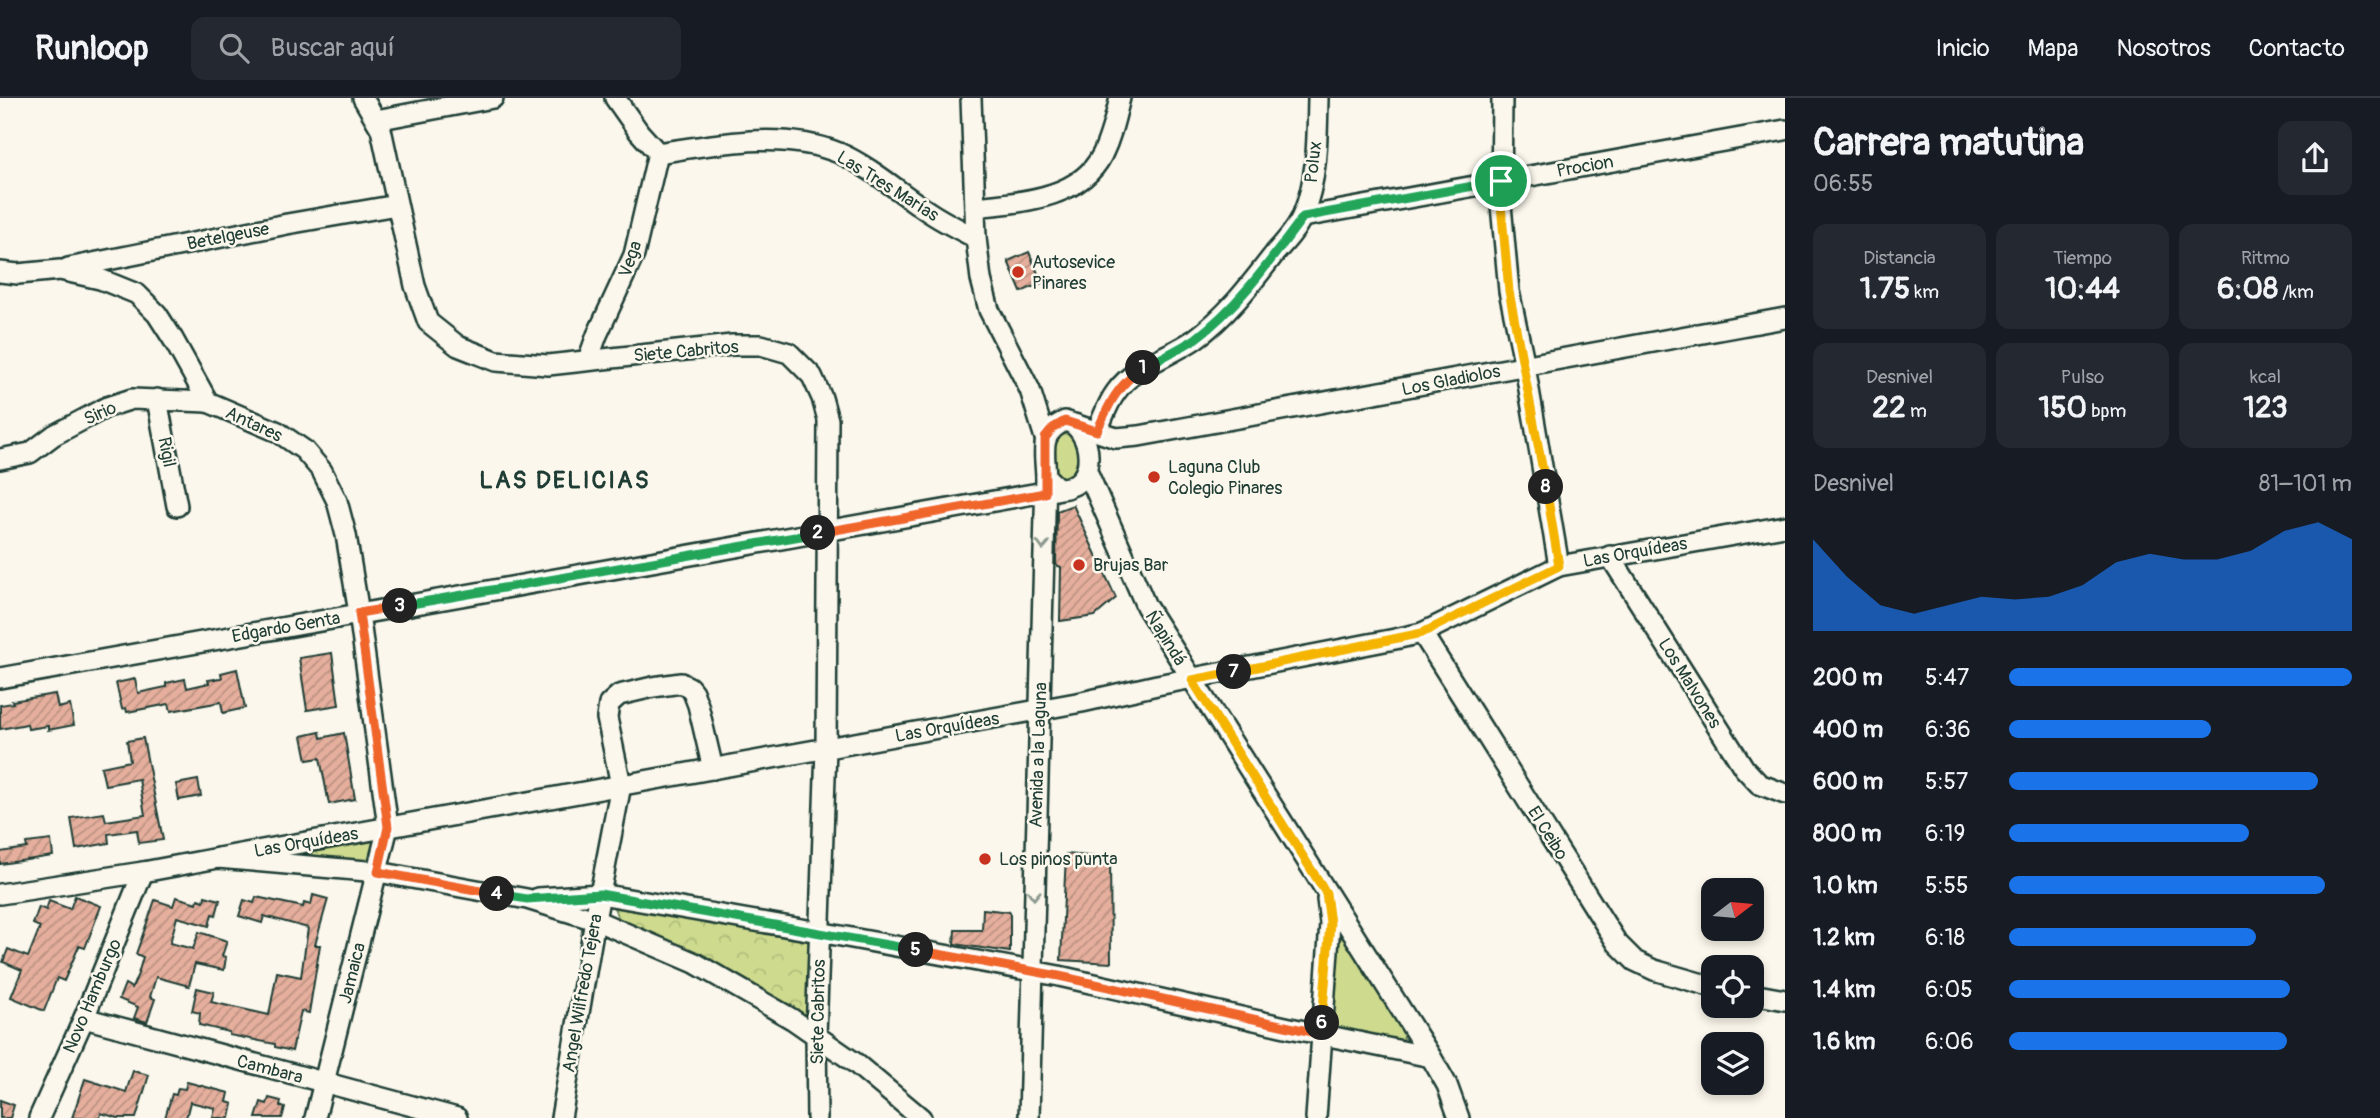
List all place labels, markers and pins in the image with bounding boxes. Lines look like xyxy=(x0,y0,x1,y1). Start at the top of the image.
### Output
pin xyxy=(1471,151,1531,211)
place label: Autosevice Pinares xyxy=(1032,251,1115,295)
marker: Autosevice Pinares xyxy=(1010,264,1026,280)
pin: 1 xyxy=(1126,350,1160,386)
place label: Laguna Club Colegio Pinares xyxy=(1168,456,1282,500)
marker: Laguna Club Colegio Pinares xyxy=(1146,469,1162,485)
pin: 8 xyxy=(1528,470,1564,504)
pin: 2 xyxy=(800,516,836,550)
place label: Brujas Bar xyxy=(1093,554,1169,577)
marker: Brujas Bar xyxy=(1071,557,1087,573)
pin: 3 xyxy=(382,588,418,624)
pin: 7 xyxy=(1216,654,1252,690)
place label: Los pinos punta xyxy=(999,848,1118,871)
marker: Los pinos punta xyxy=(977,851,993,867)
pin: 4 xyxy=(480,876,514,912)
pin: 5 xyxy=(898,932,934,968)
pin: 6 xyxy=(1304,1006,1340,1040)

